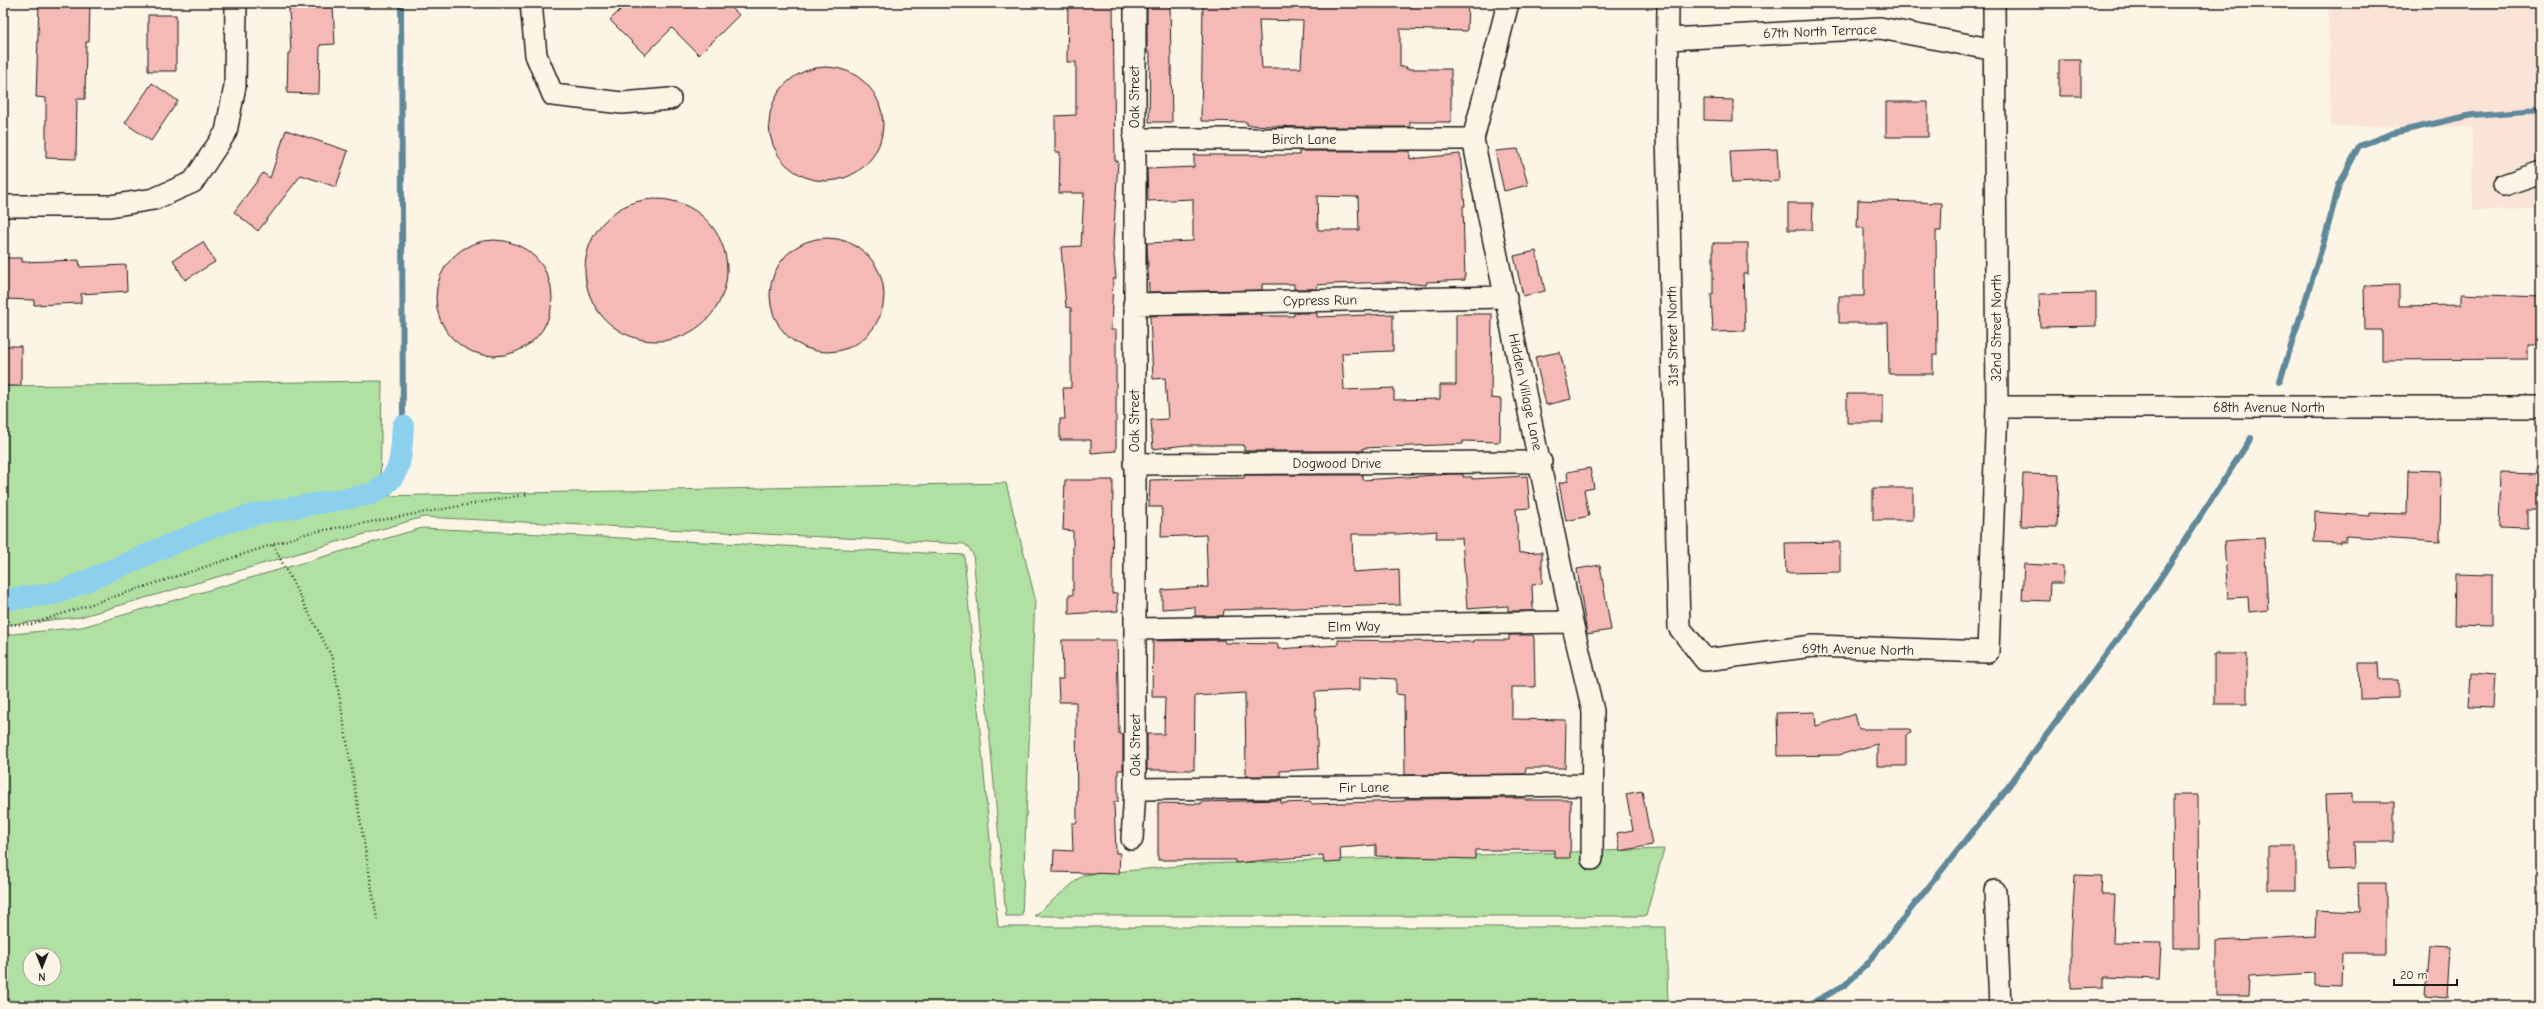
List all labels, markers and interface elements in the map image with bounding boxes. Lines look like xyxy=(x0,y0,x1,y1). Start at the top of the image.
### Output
street label: 67th North Terrace xyxy=(1763,21,1877,42)
street label: Oak Street xyxy=(1126,65,1143,128)
street label: Birch Lane xyxy=(1272,131,1336,148)
street label: 32nd Street North xyxy=(1988,274,2005,382)
street label: 31st Street North xyxy=(1663,286,1682,386)
street label: Cypress Run xyxy=(1283,291,1357,310)
street label: Hidden Village Lane xyxy=(1505,332,1546,452)
street label: Oak Street xyxy=(1126,389,1143,452)
street label: 68th Avenue North xyxy=(2213,399,2325,416)
street label: Dogwood Drive xyxy=(1293,455,1381,472)
street label: Elm Way xyxy=(1328,618,1381,635)
street label: 69th Avenue North xyxy=(1802,640,1914,659)
street label: Oak Street xyxy=(1127,713,1144,776)
street label: Fir Lane xyxy=(1339,779,1389,796)
north arrow xyxy=(22,947,62,987)
scale bar xyxy=(2394,961,2457,987)
text: 20 m xyxy=(2400,968,2428,982)
text: N xyxy=(38,970,46,983)

